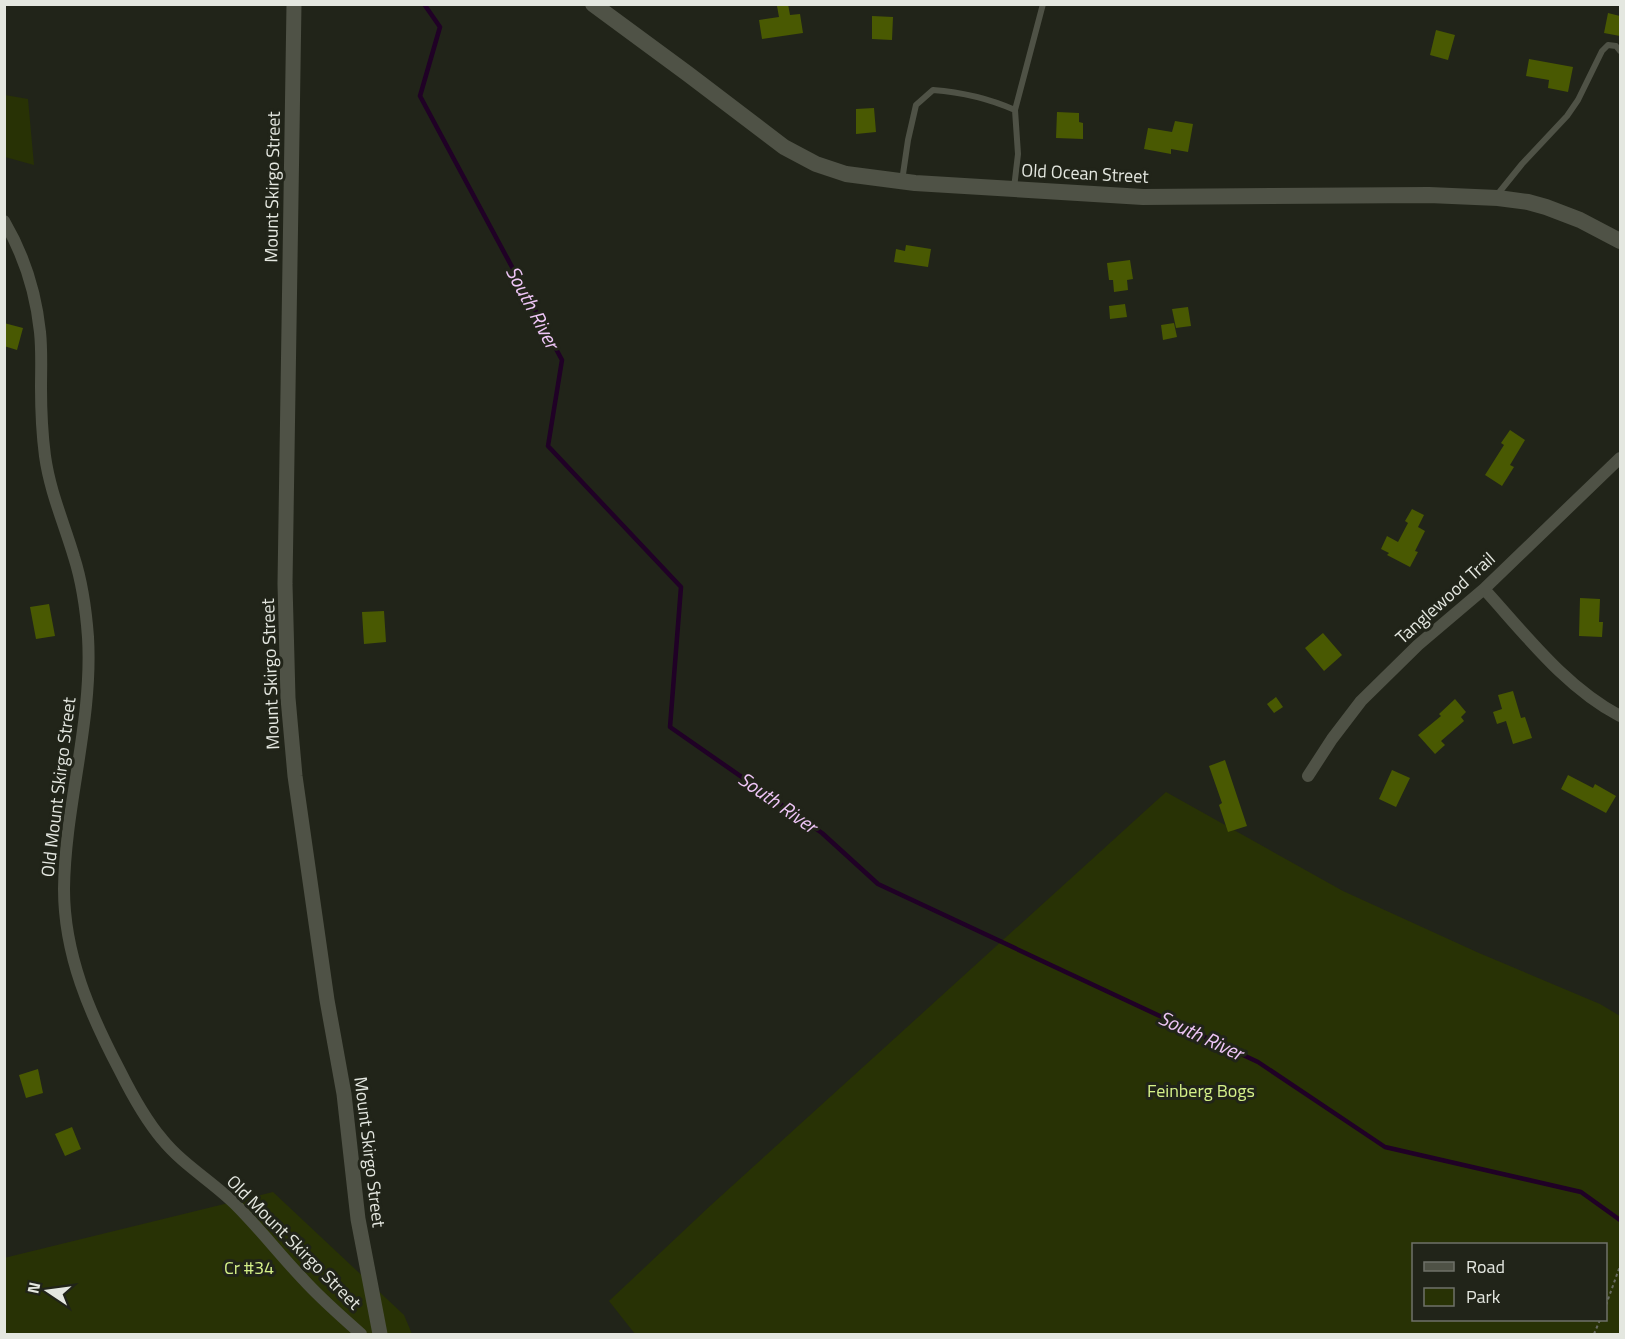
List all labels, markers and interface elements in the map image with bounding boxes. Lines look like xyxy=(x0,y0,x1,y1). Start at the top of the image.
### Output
street label: Mount Skirgo Street xyxy=(257,110,287,263)
street label: Old Ocean Street xyxy=(1021,156,1150,190)
water label: South River xyxy=(498,260,569,357)
street label: Tanglewood Trail xyxy=(1389,546,1501,650)
street label: Mount Skirgo Street xyxy=(254,597,286,750)
street label: Old Mount Skirgo Street xyxy=(34,695,83,878)
water label: South River xyxy=(732,763,826,842)
water label: South River xyxy=(1154,1002,1251,1069)
street label: Mount Skirgo Street xyxy=(347,1075,393,1230)
park label: Feinberg Bogs xyxy=(1147,1077,1255,1104)
street label: Old Mount Skirgo Street xyxy=(220,1168,368,1316)
legend xyxy=(1412,1243,1607,1321)
text: Road xyxy=(1466,1253,1505,1280)
park label: Cr #34 xyxy=(224,1254,274,1281)
north arrow xyxy=(18,1261,78,1321)
text: N xyxy=(20,1280,46,1296)
text: Park xyxy=(1466,1283,1501,1310)

